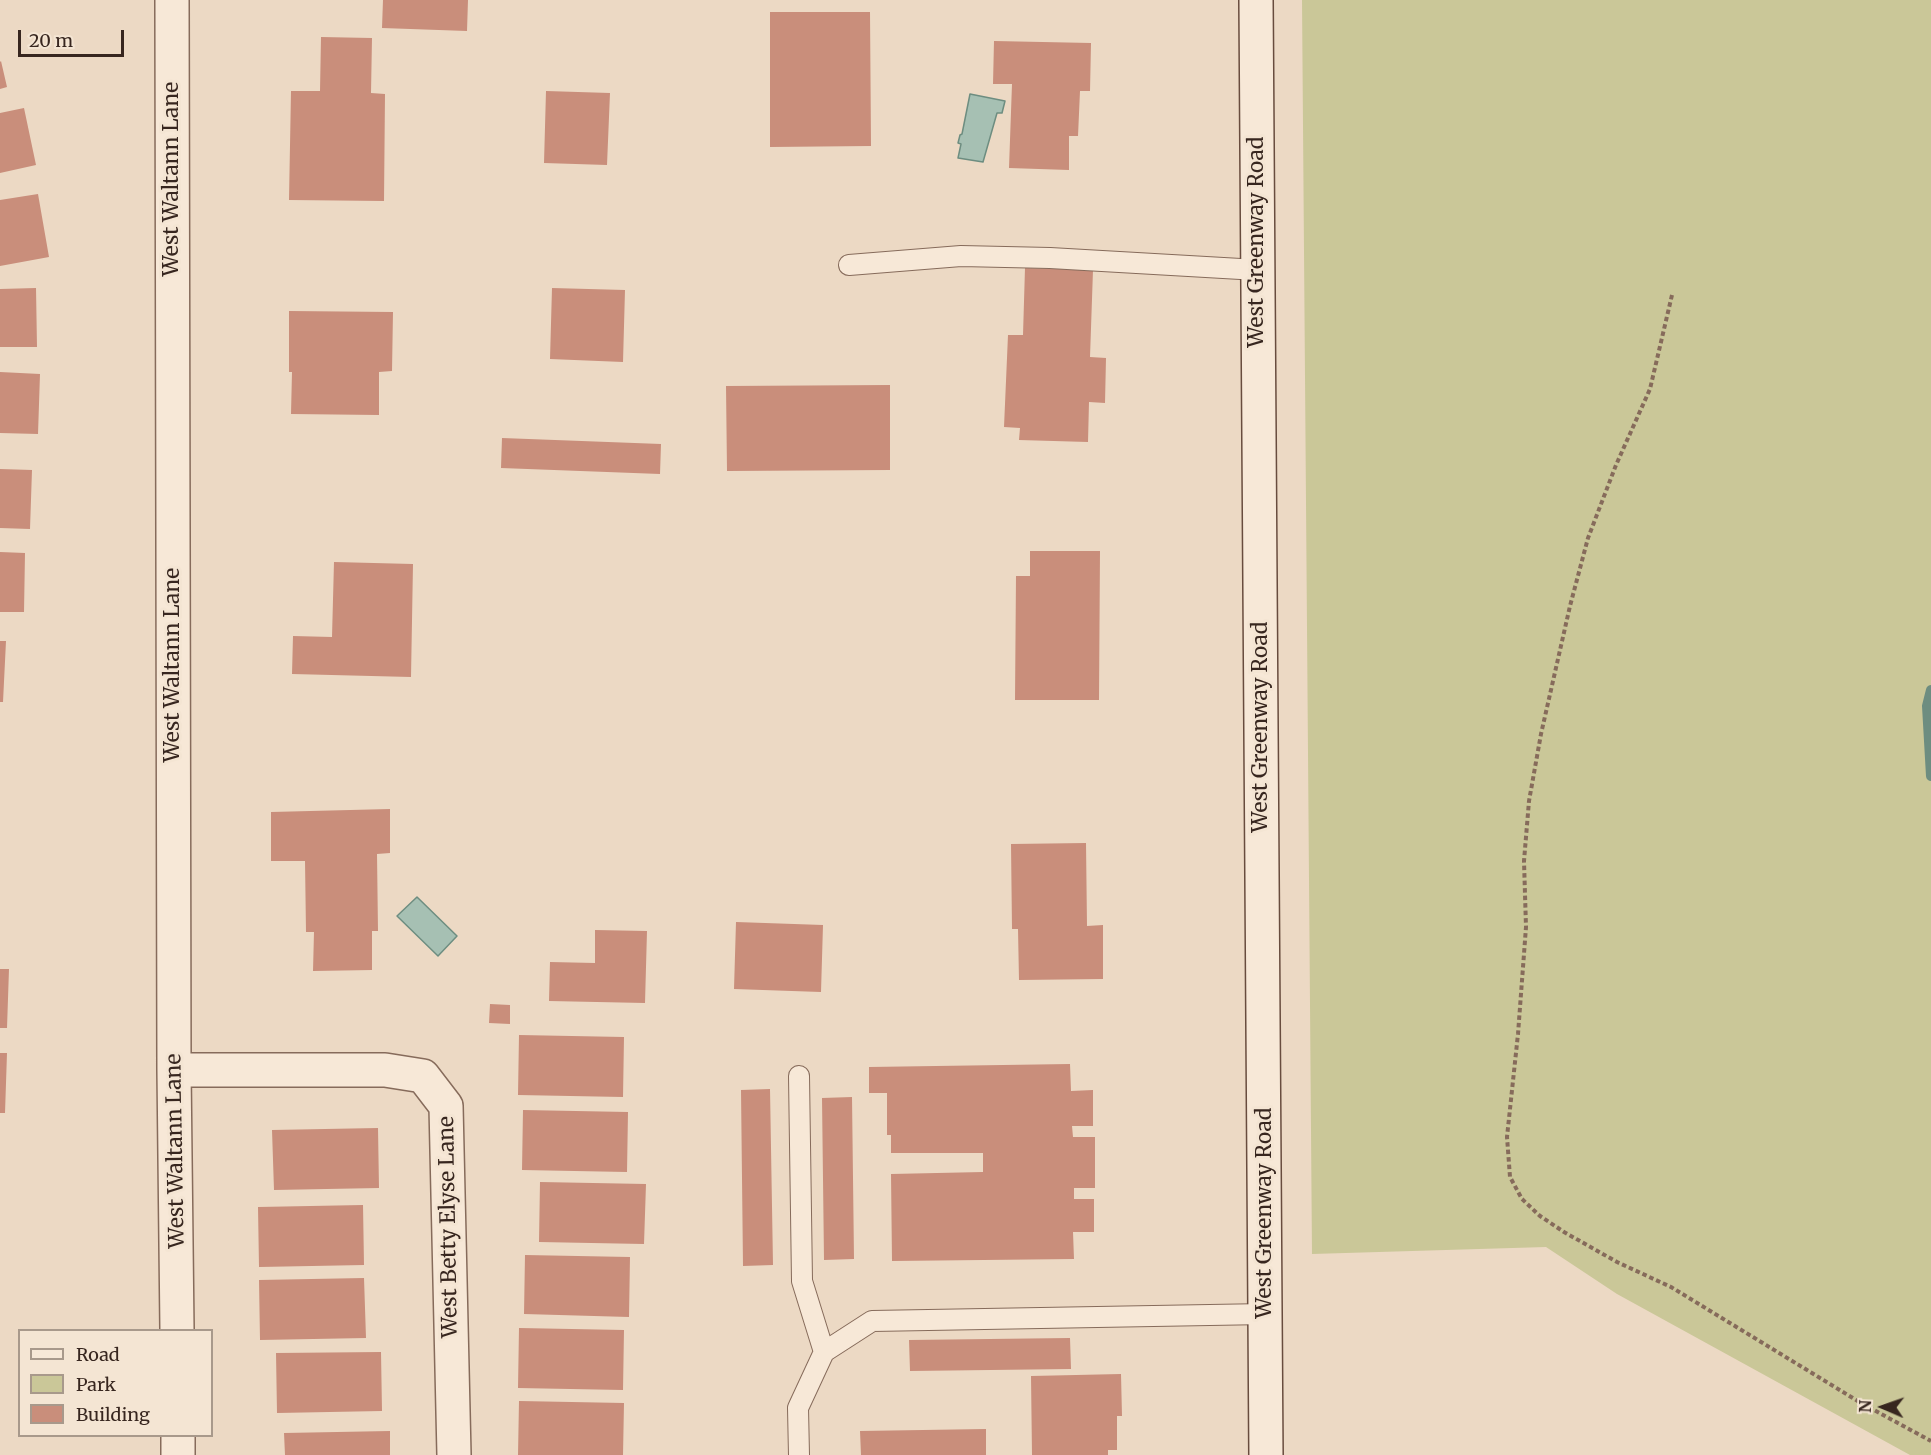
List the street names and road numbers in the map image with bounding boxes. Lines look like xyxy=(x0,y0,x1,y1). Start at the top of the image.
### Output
street label: West Waltann Lane xyxy=(159,82,185,276)
street label: West Greenway Road xyxy=(1244,137,1270,347)
street label: West Waltann Lane xyxy=(160,568,186,762)
street label: West Greenway Road xyxy=(1248,622,1274,832)
street label: West Waltann Lane xyxy=(162,1054,190,1248)
street label: West Greenway Road xyxy=(1252,1108,1278,1318)
street label: West Betty Elyse Lane xyxy=(434,1116,464,1338)

